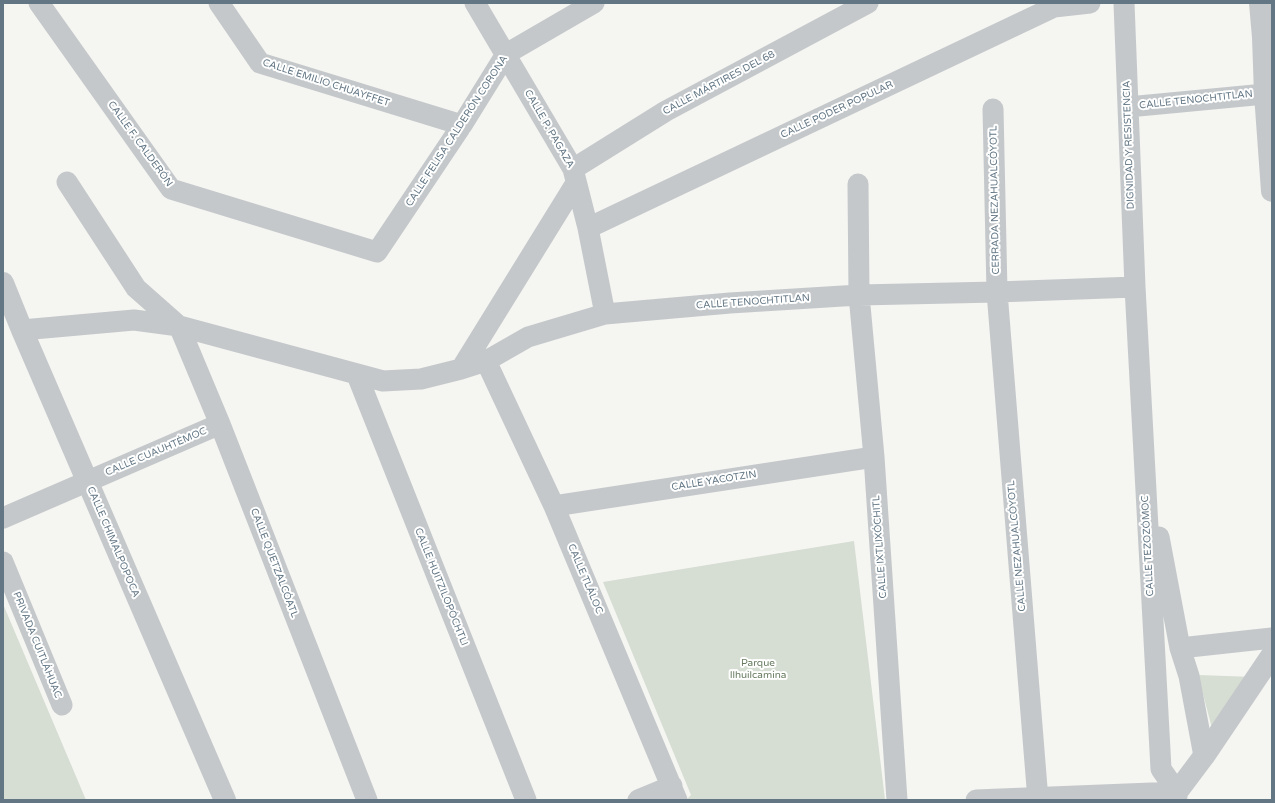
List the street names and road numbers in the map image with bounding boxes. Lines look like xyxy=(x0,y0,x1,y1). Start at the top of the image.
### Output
street label: CALLE MÁRTIRES DEL 68 xyxy=(661,48,777,118)
street label: CALLE FELISA CALDERÓN CORONA xyxy=(404,53,510,209)
street label: CALLE EMILIO CHUAYFFET xyxy=(261,57,391,109)
street label: CALLE PODER POPULAR xyxy=(779,79,895,141)
street label: DIGNIDAD Y RESISTENCIA xyxy=(1121,80,1137,210)
street label: CALLE P. PAGAZA xyxy=(522,88,576,170)
street label: CALLE TENOCHTITLAN xyxy=(1139,88,1253,112)
street label: CALLE F. CALDERÓN xyxy=(105,99,175,189)
street label: CERRADA NEZAHUALCÓYOTL xyxy=(988,125,1002,275)
street label: CALLE TENOCHTITLAN xyxy=(696,292,810,312)
street label: CALLE CUAUHTÉMOC xyxy=(104,425,208,479)
street label: CALLE YACOTZIN xyxy=(671,468,757,494)
street label: CALLE NEZAHUALCÓYOTL xyxy=(1005,480,1029,612)
street label: CALLE CHIMALPOPOCA xyxy=(84,485,142,599)
street label: CALLE IXTLIXÓCHITL xyxy=(870,495,890,599)
street label: CALLE TEZOZÓMOC xyxy=(1139,495,1157,597)
street label: CALLE QUETZALCÓATL xyxy=(248,507,300,619)
street label: CALLE HUITZILOPÓCHTLI xyxy=(412,526,470,648)
street label: CALLE TLÁLOC xyxy=(565,542,605,616)
street label: PRIVADA CUITLÁHUAC xyxy=(10,590,64,700)

